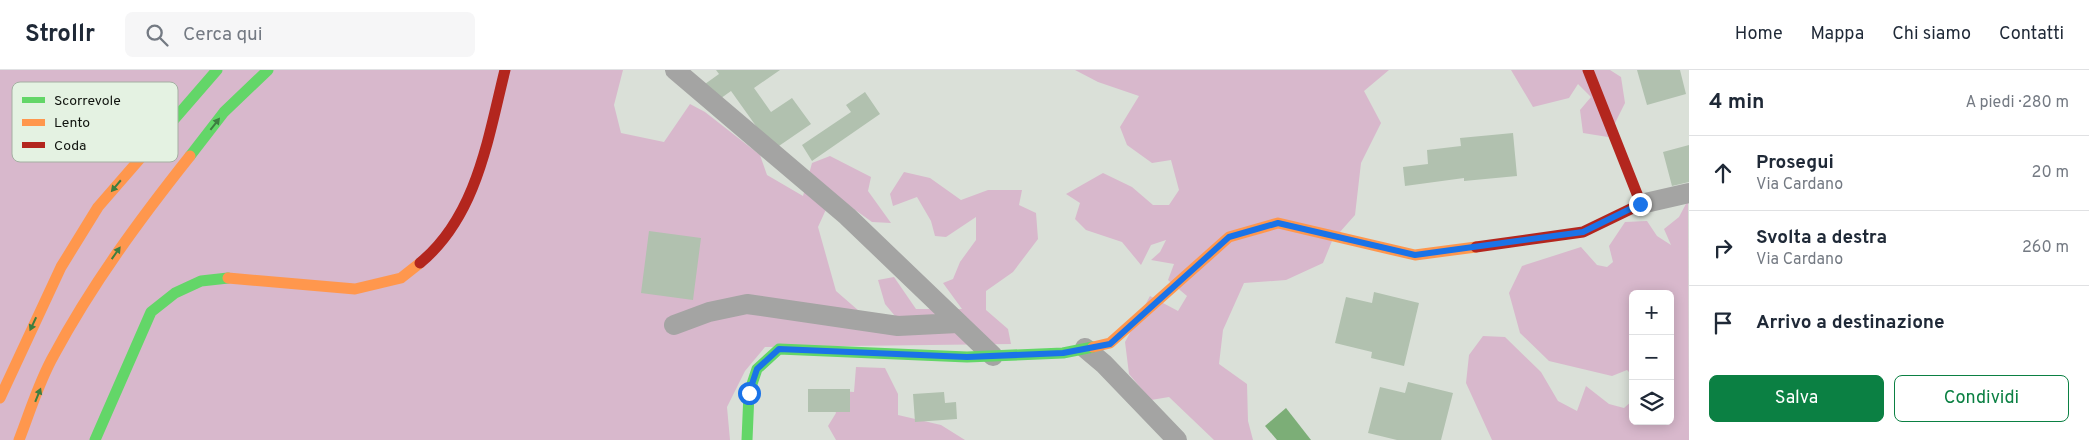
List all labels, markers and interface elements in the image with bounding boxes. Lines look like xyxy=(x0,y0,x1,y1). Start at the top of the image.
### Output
search box xyxy=(125,12,475,57)
text: Strollr xyxy=(25,20,95,50)
icon: search xyxy=(143,21,171,49)
text: Cerca qui xyxy=(183,23,263,47)
text: Home xyxy=(1735,23,1783,46)
text: Mappa xyxy=(1811,23,1864,46)
text: Chi siamo xyxy=(1892,23,1971,46)
text: Contatti xyxy=(1999,23,2064,46)
legend xyxy=(12,82,178,162)
text: 4 min xyxy=(1709,89,1765,116)
text: Scorrevole xyxy=(54,93,121,110)
text: A piedi · 280 m xyxy=(1965,93,2069,113)
text: Lento xyxy=(54,115,90,132)
one-way arrow xyxy=(210,118,221,131)
text: Coda xyxy=(54,138,86,155)
text: Prosegui xyxy=(1756,151,1834,175)
icon: ahead xyxy=(1709,159,1737,187)
text: 20 m xyxy=(2032,163,2069,183)
text: Via Cardano xyxy=(1756,175,1843,195)
one-way arrow xyxy=(110,179,121,192)
route end xyxy=(1629,193,1652,216)
text: Svolta a destra xyxy=(1756,226,1887,250)
icon: right xyxy=(1709,234,1737,262)
text: 260 m xyxy=(2022,238,2069,258)
one-way arrow xyxy=(111,246,121,260)
text: Via Cardano xyxy=(1756,250,1843,270)
map controls xyxy=(1629,290,1674,425)
button: + xyxy=(1629,290,1674,335)
icon: arrive xyxy=(1709,309,1737,337)
text: Arrivo a destinazione xyxy=(1756,311,1945,335)
one-way arrow xyxy=(28,317,37,332)
button: − xyxy=(1629,335,1674,380)
button: Salva xyxy=(1709,375,1884,422)
button: Condividi xyxy=(1894,375,2069,422)
button: layers xyxy=(1629,380,1674,425)
route start xyxy=(738,382,761,405)
one-way arrow xyxy=(34,388,42,402)

